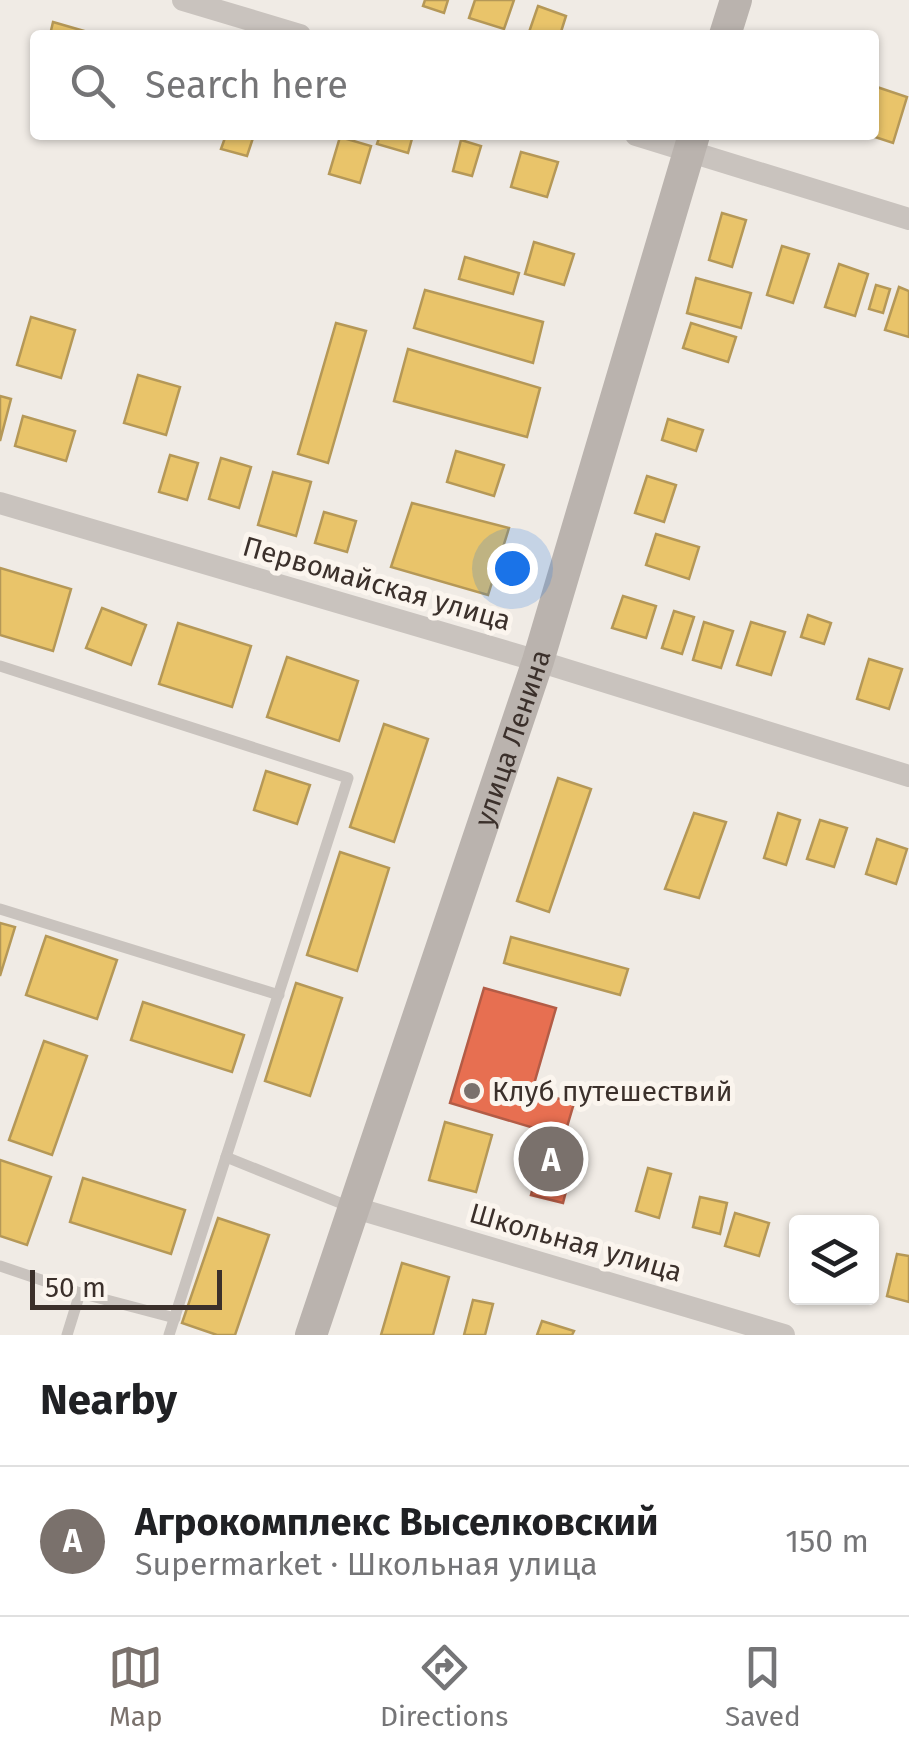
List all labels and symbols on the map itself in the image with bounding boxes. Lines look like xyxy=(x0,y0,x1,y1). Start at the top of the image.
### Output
street label: Первомайская улица xyxy=(239,529,515,638)
your location xyxy=(487,543,538,594)
street label: улица Ленина xyxy=(467,646,557,831)
place label: Клуб путешествий xyxy=(492,1075,732,1108)
marker: Клуб путешествий xyxy=(461,1080,483,1102)
pin: A xyxy=(518,1122,584,1196)
street label: Школьная улица xyxy=(466,1196,686,1289)
scale bar xyxy=(30,1265,222,1310)

